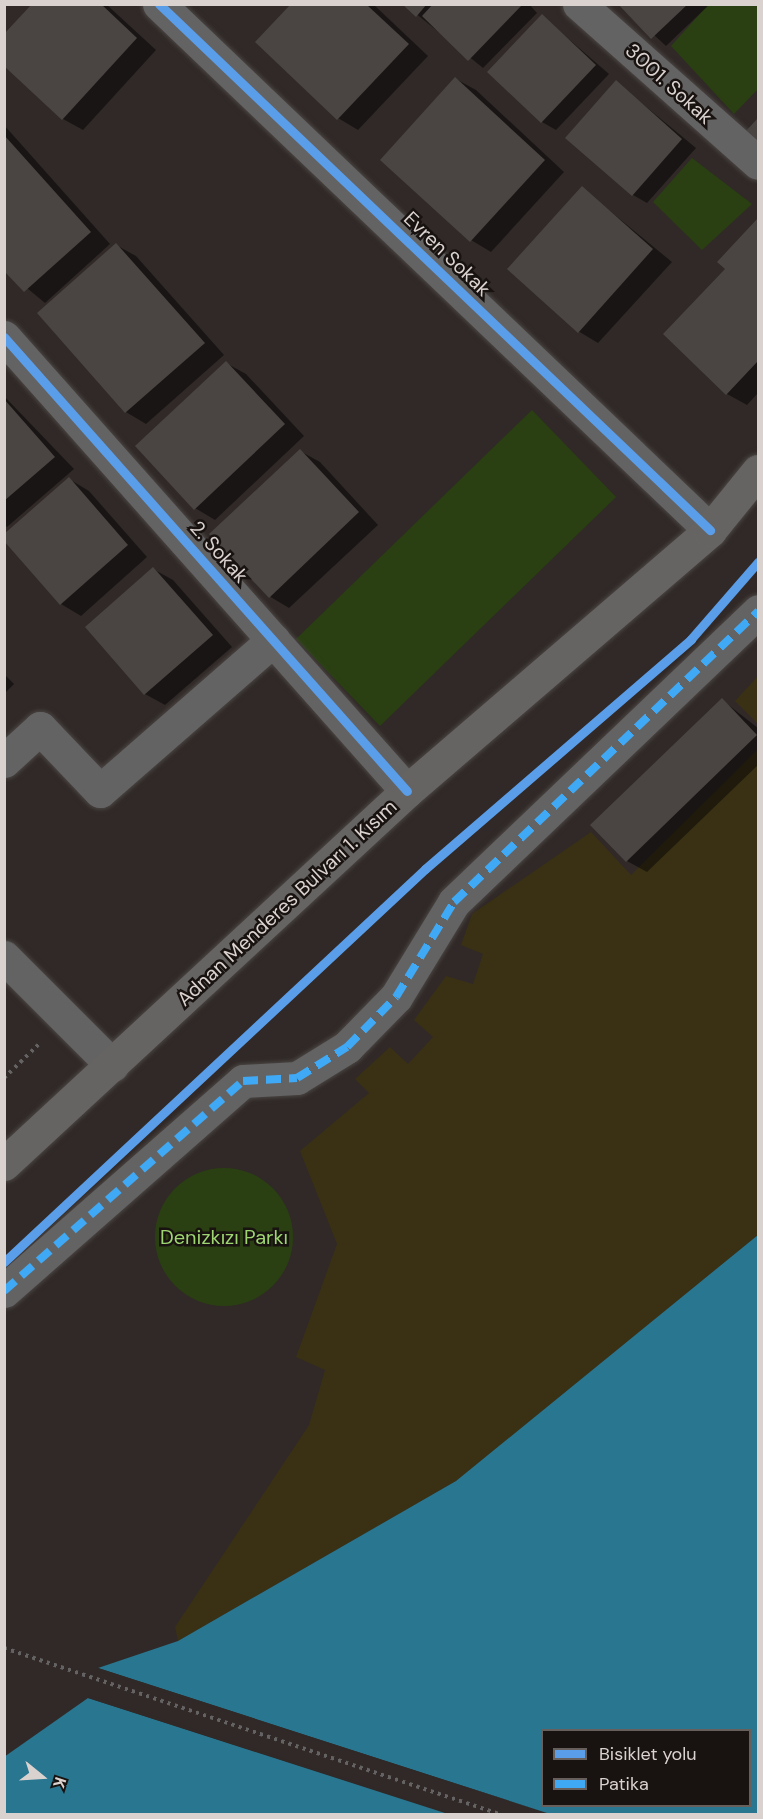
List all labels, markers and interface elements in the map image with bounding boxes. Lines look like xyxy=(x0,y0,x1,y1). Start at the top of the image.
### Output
street label: 3001. Sokak xyxy=(620,39,718,129)
street label: Evren Sokak xyxy=(399,207,495,301)
street label: 2. Sokak xyxy=(185,516,253,588)
street label: Adnan Menderes Bulvarı 1. Kısım xyxy=(172,795,402,1011)
park label: Denizkızı Parkı xyxy=(160,1225,288,1249)
legend xyxy=(541,1729,751,1807)
text: Bisiklet yolu xyxy=(599,1742,697,1766)
north arrow xyxy=(12,1747,72,1807)
text: Patika xyxy=(599,1772,649,1796)
text: K xyxy=(48,1774,71,1791)

